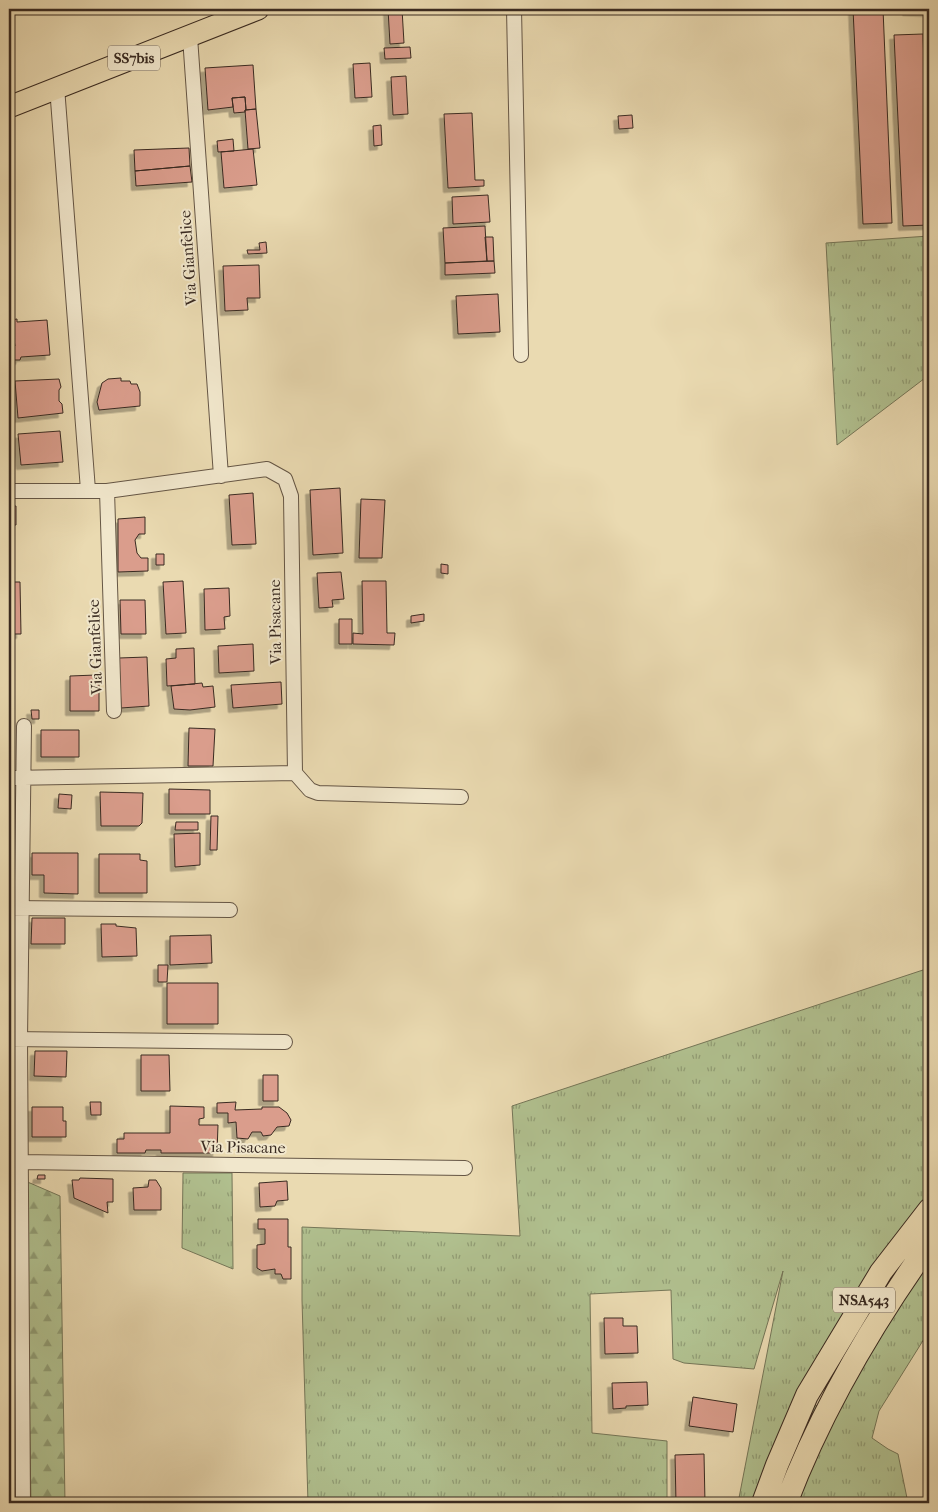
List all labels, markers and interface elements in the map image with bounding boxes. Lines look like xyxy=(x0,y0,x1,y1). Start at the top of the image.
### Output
road number: SS7bis xyxy=(108,46,160,70)
street label: Via Gianfelice xyxy=(175,210,201,307)
street label: Via Pisacane xyxy=(265,579,285,666)
street label: Via Gianfelice xyxy=(84,599,106,696)
street label: Via Pisacane xyxy=(199,1137,286,1157)
road number: NSA543 xyxy=(833,1288,895,1312)

